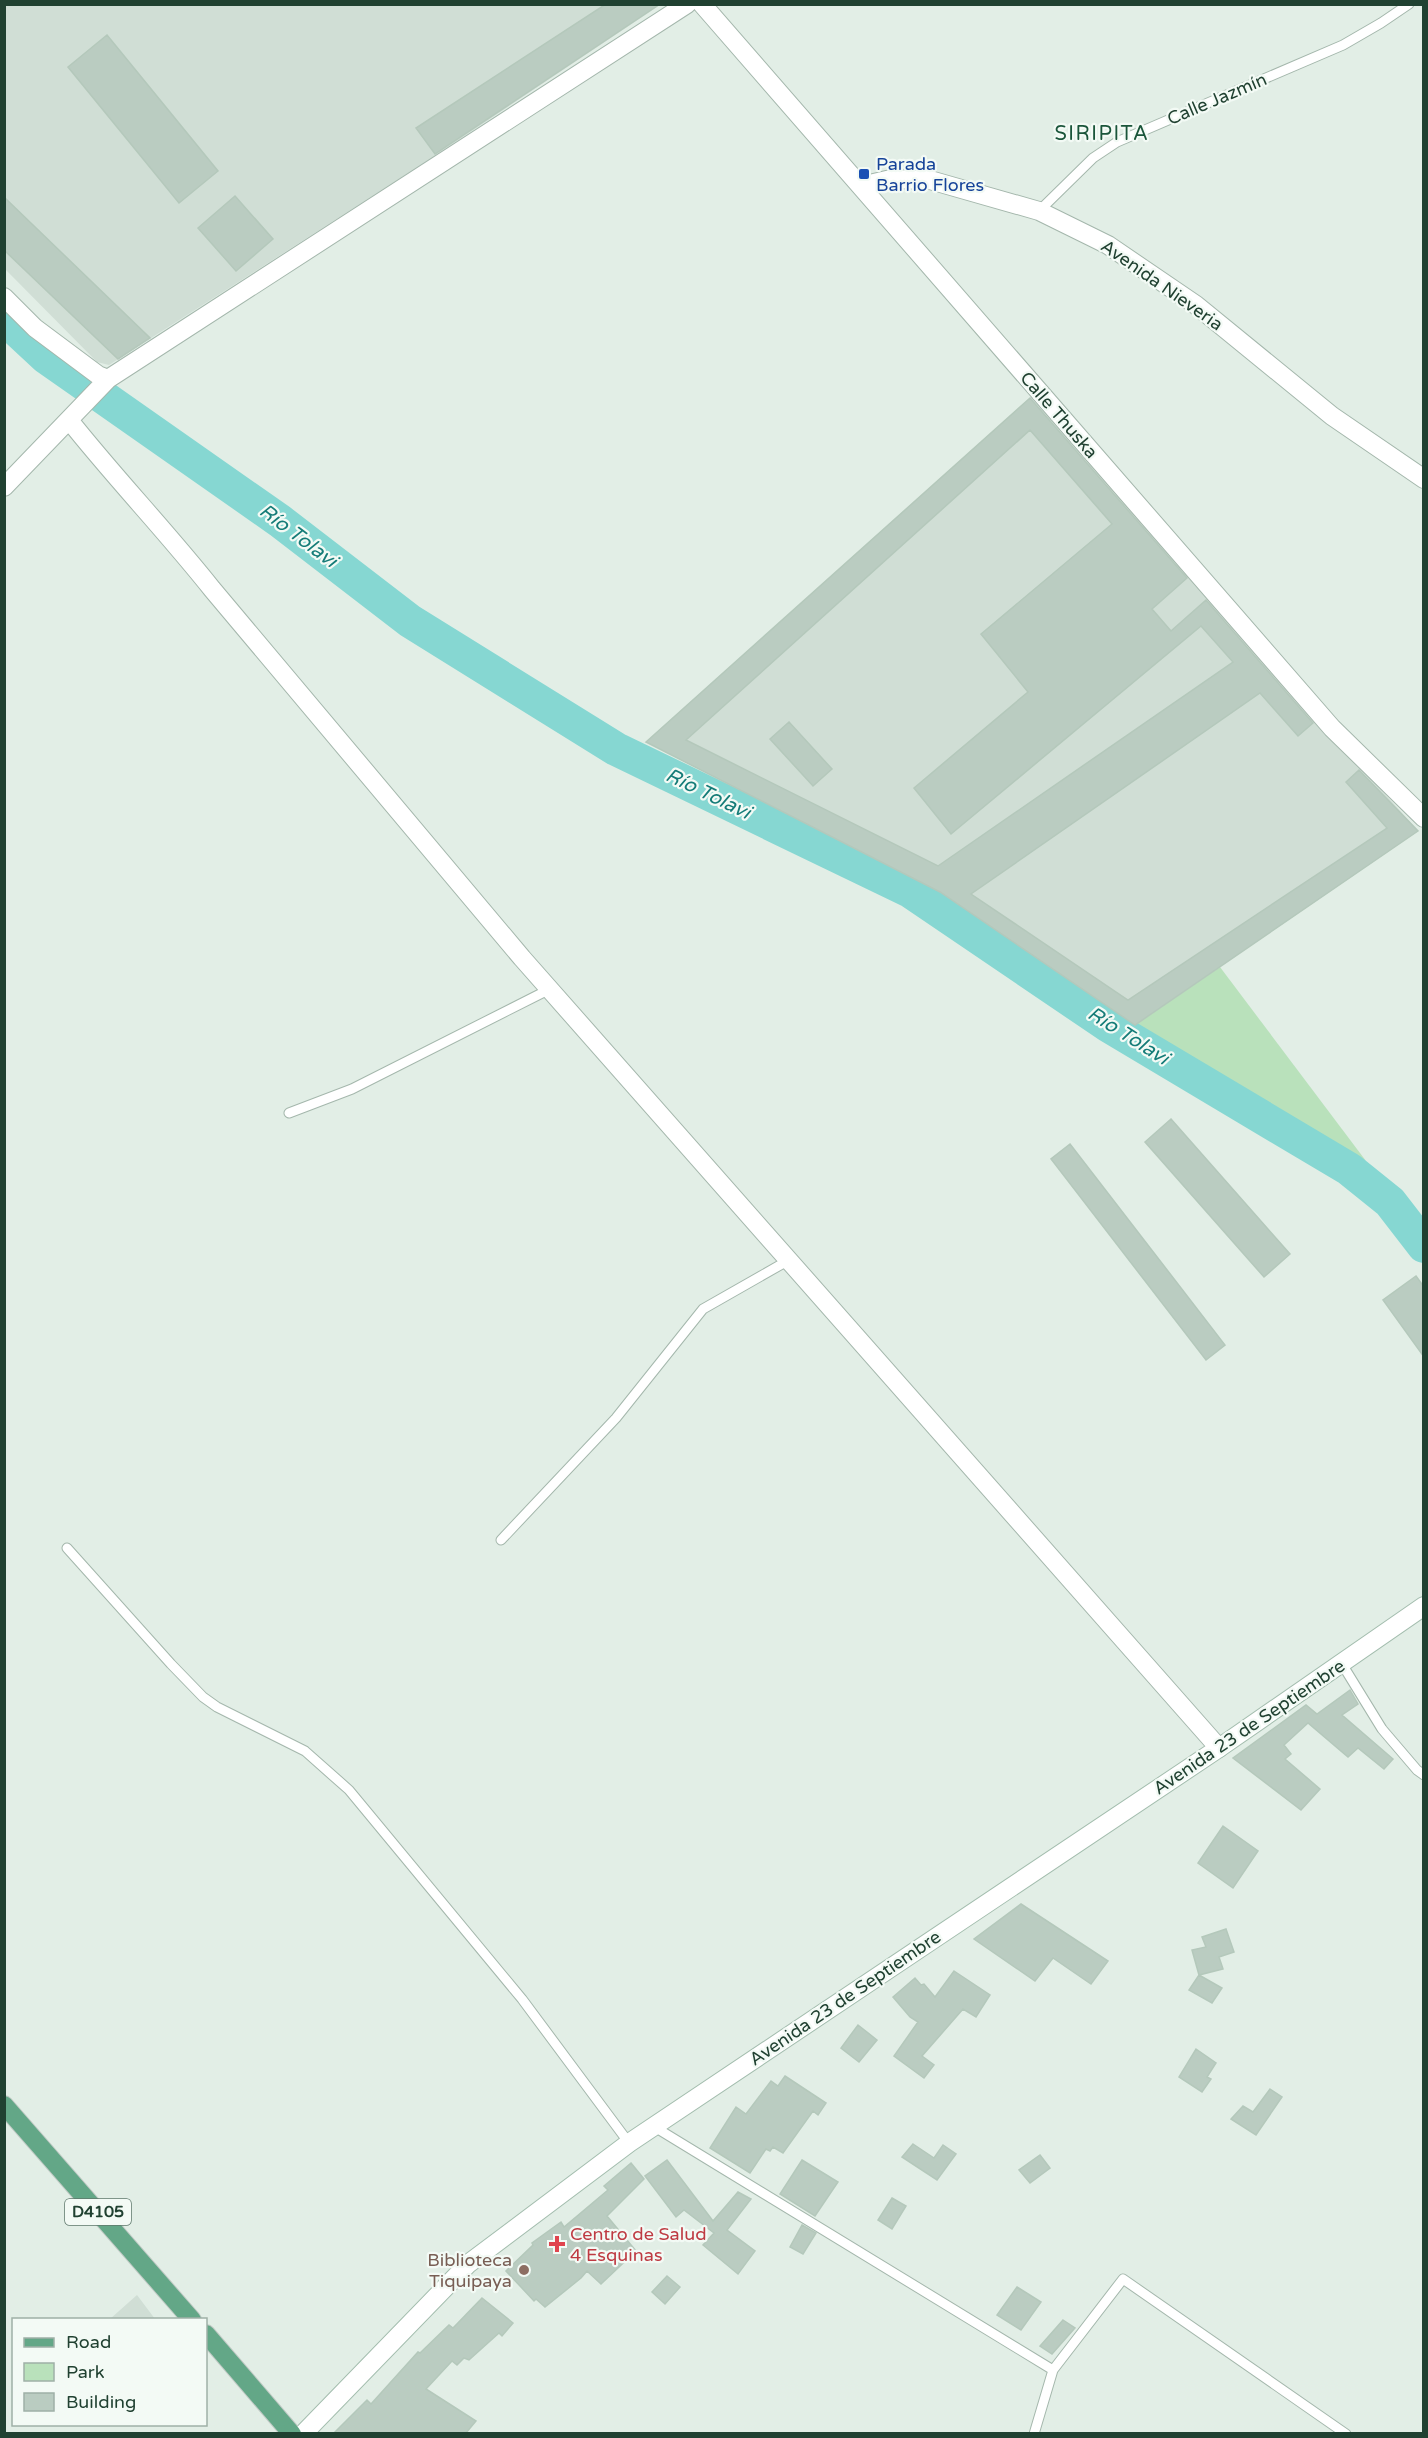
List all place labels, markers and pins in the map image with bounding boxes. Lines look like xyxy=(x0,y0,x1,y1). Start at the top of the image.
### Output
place label: Parada Barrio Flores xyxy=(876,153,984,196)
marker: Parada Barrio Flores xyxy=(857,167,871,181)
place label: Centro de Salud 4 Esquinas xyxy=(570,2223,707,2266)
marker: Centro de Salud 4 Esquinas xyxy=(548,2235,566,2253)
place label: Biblioteca Tiquipaya xyxy=(427,2249,512,2292)
marker: Biblioteca Tiquipaya xyxy=(517,2263,531,2277)

